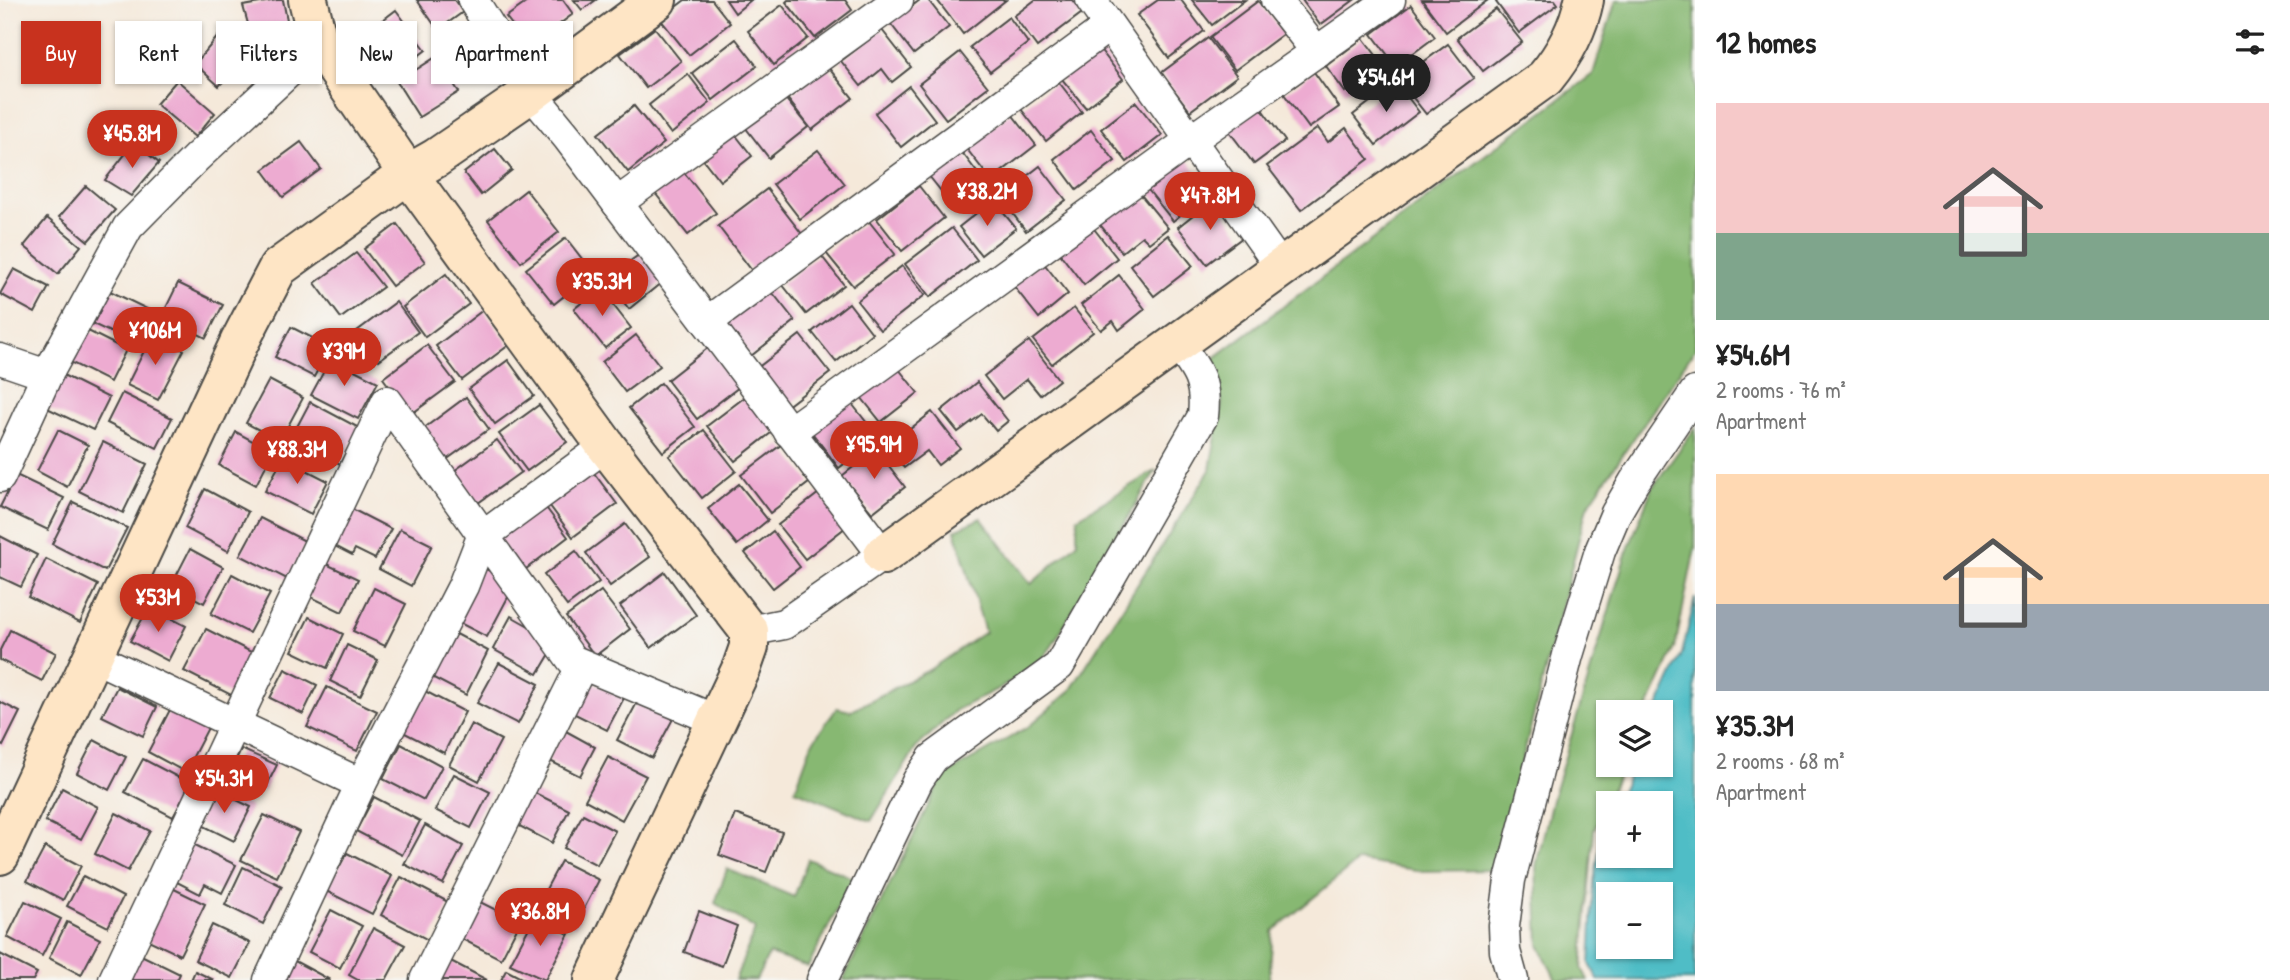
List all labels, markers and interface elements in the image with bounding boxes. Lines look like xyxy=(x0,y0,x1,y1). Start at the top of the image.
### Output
chip: Buy xyxy=(21,21,101,84)
chip: Rent xyxy=(115,21,202,84)
chip: Filters xyxy=(216,21,322,84)
chip: New xyxy=(336,21,417,84)
chip: Apartment xyxy=(431,21,573,84)
text: 12 homes xyxy=(1716,22,1816,62)
icon: filters xyxy=(2231,23,2269,61)
pin: ¥54.6M xyxy=(1329,54,1443,114)
text: ¥54.6M xyxy=(1358,61,1414,92)
pin: ¥45.8M xyxy=(75,110,189,170)
text: ¥45.8M xyxy=(103,117,161,148)
icon: home xyxy=(1930,149,2056,275)
pin: ¥38.2M xyxy=(930,168,1044,228)
pin: ¥47.8M xyxy=(1153,173,1267,232)
text: ¥38.2M xyxy=(957,175,1017,206)
text: ¥47.8M xyxy=(1180,179,1240,210)
pin: ¥35.3M xyxy=(545,258,659,318)
text: ¥35.3M xyxy=(572,265,632,296)
pin: ¥106M xyxy=(106,308,204,367)
text: ¥106M xyxy=(129,314,181,345)
pin: ¥39M xyxy=(303,328,385,388)
text: ¥54.6M xyxy=(1716,334,1790,374)
text: ¥39M xyxy=(322,335,366,366)
text: 2 rooms · 76 m² xyxy=(1716,374,1846,405)
text: Apartment xyxy=(1716,405,1806,436)
pin: ¥95.9M xyxy=(817,421,931,481)
pin: ¥88.3M xyxy=(240,426,354,486)
text: ¥95.9M xyxy=(846,428,902,459)
text: ¥88.3M xyxy=(267,433,327,464)
icon: home xyxy=(1930,520,2056,646)
pin: ¥53M xyxy=(117,574,199,634)
text: ¥53M xyxy=(136,581,180,612)
map controls xyxy=(1596,700,1673,959)
button: layers xyxy=(1596,700,1673,777)
text: ¥35.3M xyxy=(1716,705,1794,745)
text: 2 rooms · 68 m² xyxy=(1716,745,1844,776)
pin: ¥54.3M xyxy=(167,756,281,815)
text: ¥54.3M xyxy=(195,762,253,793)
text: Apartment xyxy=(1716,776,1806,807)
button: + xyxy=(1596,791,1673,868)
button: − xyxy=(1596,882,1673,959)
pin: ¥36.8M xyxy=(483,888,597,948)
text: ¥36.8M xyxy=(511,895,569,926)

